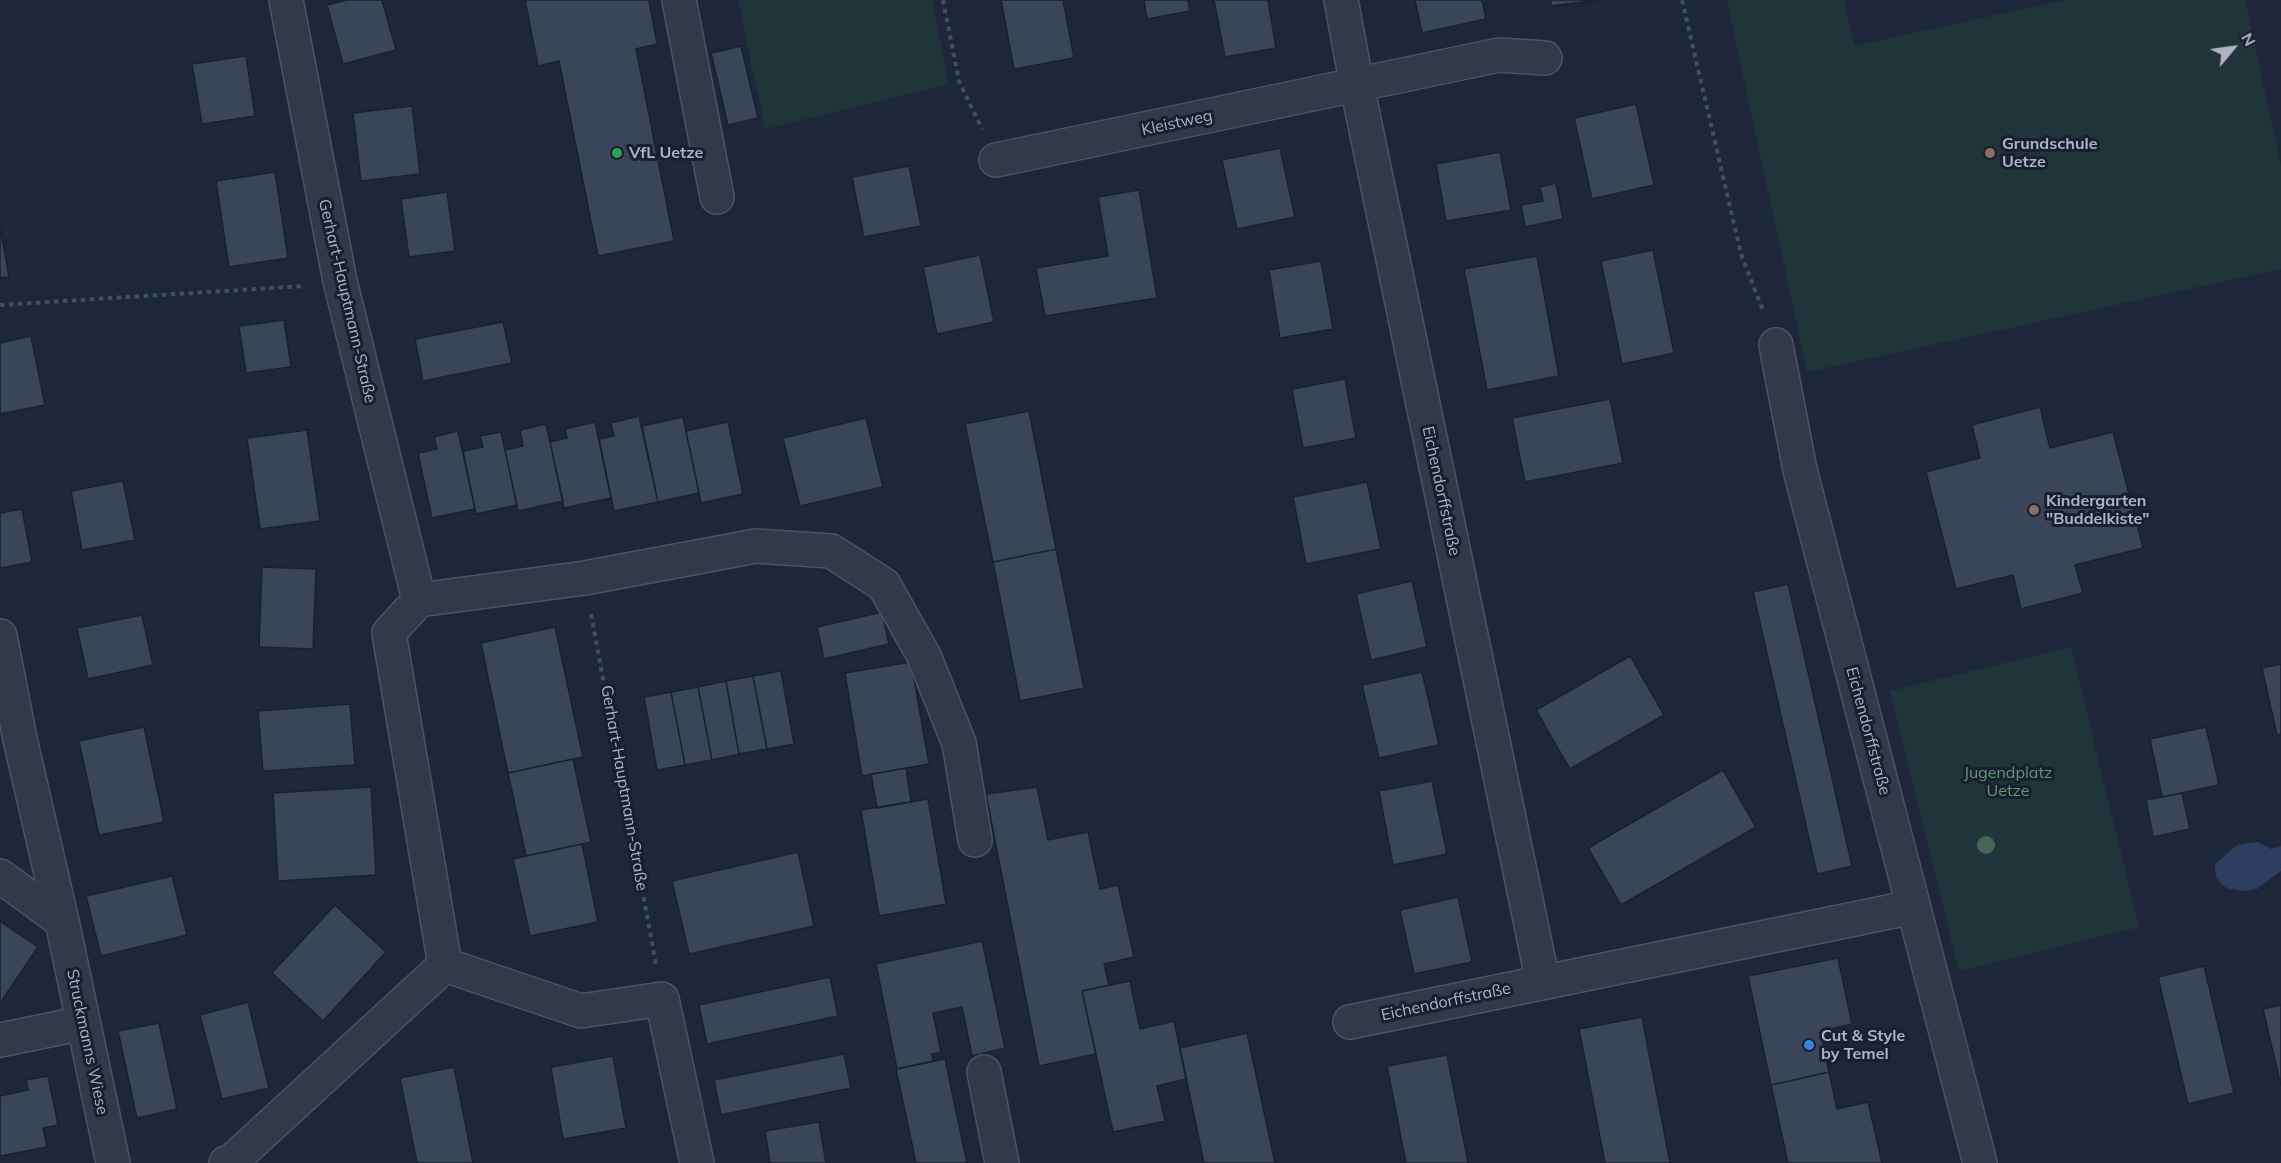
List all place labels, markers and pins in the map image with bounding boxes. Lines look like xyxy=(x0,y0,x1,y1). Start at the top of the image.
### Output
place label: Grundschule Uetze xyxy=(2002,134,2097,172)
place label: VfL Uetze xyxy=(629,143,703,163)
marker: VfL Uetze xyxy=(610,146,624,160)
marker: Grundschule Uetze xyxy=(1983,146,1997,160)
place label: Kindergarten "Buddelkiste" xyxy=(2046,491,2149,529)
marker: Kindergarten "Buddelkiste" xyxy=(2027,503,2041,517)
place label: Cut & Style by Temel xyxy=(1821,1026,1905,1064)
marker: Cut & Style by Temel xyxy=(1802,1038,1816,1052)

